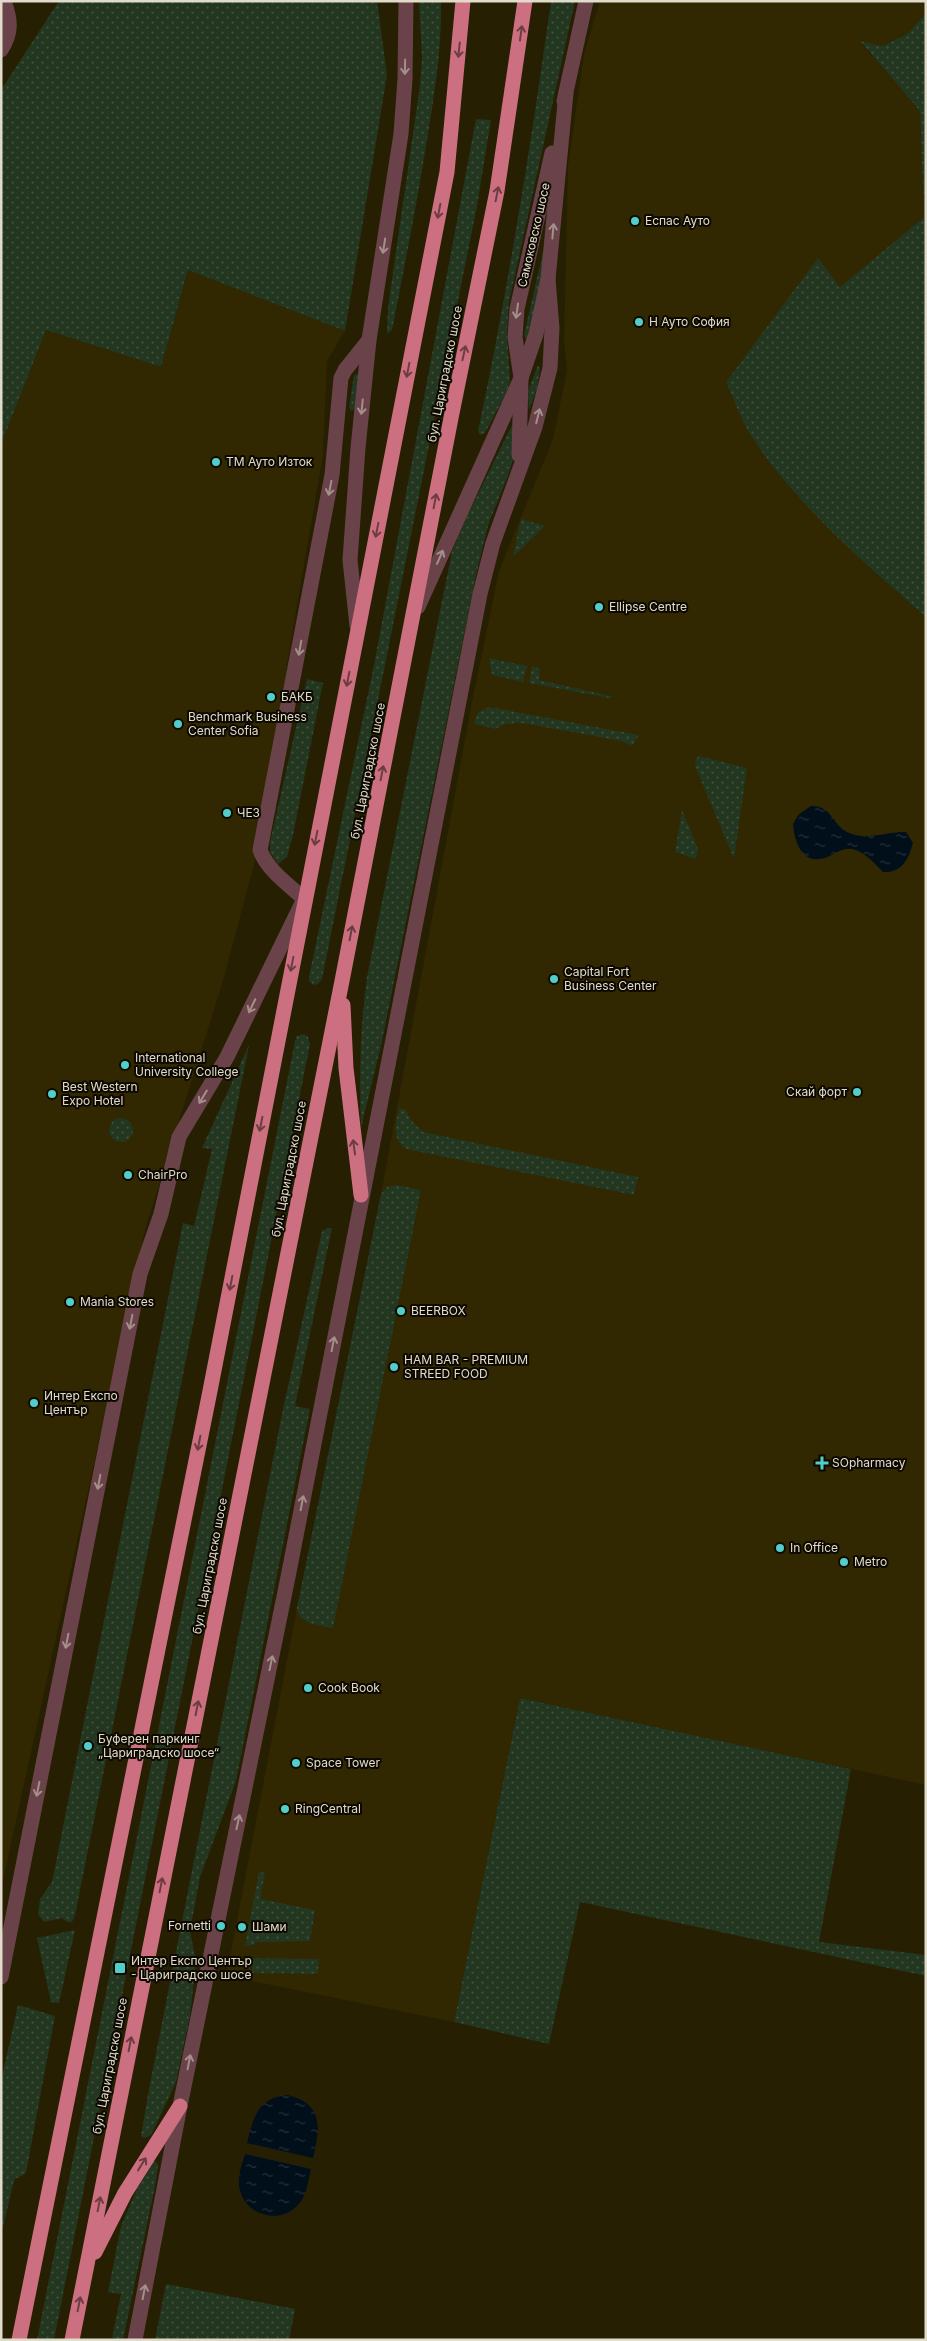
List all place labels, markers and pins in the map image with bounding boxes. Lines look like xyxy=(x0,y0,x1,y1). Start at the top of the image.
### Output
place label: Еспас Ауто xyxy=(645,213,710,228)
marker: Еспас Ауто xyxy=(629,215,641,227)
place label: Н Ауто София xyxy=(649,314,730,329)
marker: Н Ауто София xyxy=(633,316,645,328)
place label: ТМ Ауто Изток xyxy=(226,454,313,469)
marker: ТМ Ауто Изток xyxy=(210,456,222,468)
place label: Ellipse Centre xyxy=(609,599,687,614)
marker: Ellipse Centre xyxy=(593,601,605,613)
place label: БАКБ xyxy=(281,689,313,704)
marker: БАКБ xyxy=(265,691,277,703)
place label: Benchmark Business Center Sofia xyxy=(188,709,307,738)
marker: Benchmark Business Center Sofia xyxy=(172,718,184,730)
place label: ЧЕЗ xyxy=(237,805,260,820)
marker: ЧЕЗ xyxy=(221,807,233,819)
place label: Capital Fort Business Center xyxy=(564,964,657,993)
marker: Capital Fort Business Center xyxy=(548,973,560,985)
place label: International University College xyxy=(135,1050,239,1079)
marker: International University College xyxy=(119,1059,131,1071)
place label: Best Western Expo Hotel xyxy=(62,1079,138,1108)
place label: Скай форт xyxy=(786,1084,847,1099)
marker: Скай форт xyxy=(851,1086,863,1098)
marker: Best Western Expo Hotel xyxy=(46,1088,58,1100)
place label: ChairPro xyxy=(138,1167,187,1182)
marker: ChairPro xyxy=(122,1169,134,1181)
place label: Mania Stores xyxy=(80,1294,154,1309)
marker: Mania Stores xyxy=(64,1296,76,1308)
place label: BEERBOX xyxy=(411,1303,466,1318)
marker: BEERBOX xyxy=(395,1305,407,1317)
place label: HAM BAR - PREMIUM STREED FOOD xyxy=(404,1352,528,1381)
marker: HAM BAR - PREMIUM STREED FOOD xyxy=(388,1361,400,1373)
place label: Интер Експо Център xyxy=(44,1388,118,1417)
marker: Интер Експо Център xyxy=(28,1397,40,1409)
place label: SOpharmacy xyxy=(832,1455,906,1470)
marker: SOpharmacy xyxy=(816,1457,828,1469)
place label: In Office xyxy=(790,1540,838,1555)
marker: In Office xyxy=(774,1542,786,1554)
place label: Metro xyxy=(854,1554,887,1569)
marker: Metro xyxy=(838,1556,850,1568)
place label: Cook Book xyxy=(318,1680,380,1695)
marker: Cook Book xyxy=(302,1682,314,1694)
place label: Буферен паркинг „Цариградско шосе“ xyxy=(98,1731,219,1760)
marker: Буферен паркинг „Цариградско шосе“ xyxy=(82,1740,94,1752)
place label: Space Tower xyxy=(306,1755,381,1770)
marker: Space Tower xyxy=(290,1757,302,1769)
place label: RingCentral xyxy=(295,1801,361,1816)
marker: RingCentral xyxy=(279,1803,291,1815)
place label: Fornetti xyxy=(168,1918,211,1933)
place label: Шами xyxy=(252,1919,287,1934)
marker: Fornetti xyxy=(215,1920,227,1932)
marker: Шами xyxy=(236,1921,248,1933)
place label: Интер Експо Център - Цариградско шосе xyxy=(131,1953,252,1982)
marker: Интер Експо Център - Цариградско шосе xyxy=(113,1961,127,1975)

